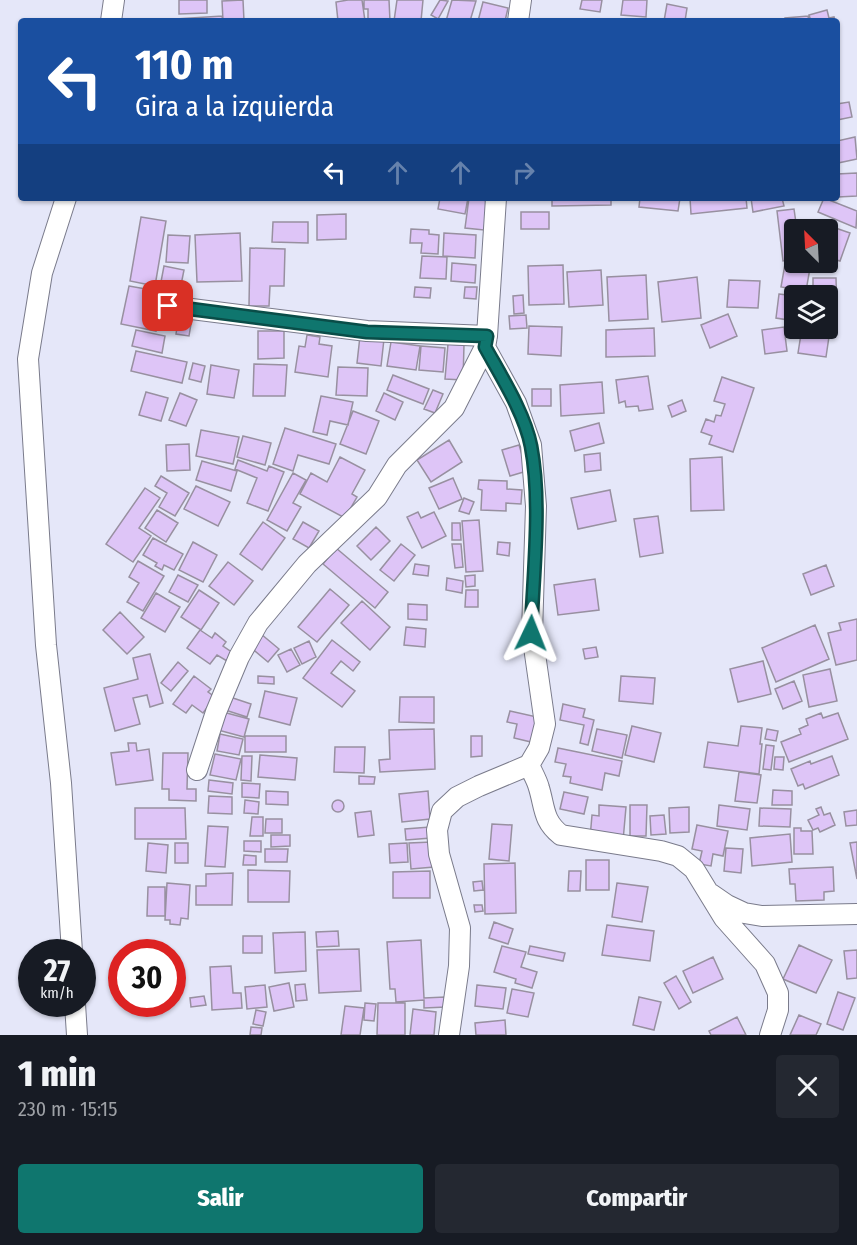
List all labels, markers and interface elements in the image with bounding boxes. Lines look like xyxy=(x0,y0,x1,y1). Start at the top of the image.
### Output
text: 110 m xyxy=(135,40,234,90)
icon: left xyxy=(36,42,114,120)
text: Gira a la izquierda xyxy=(135,91,334,123)
icon: left xyxy=(318,156,351,189)
icon: ahead xyxy=(381,156,414,189)
icon: ahead xyxy=(444,156,477,189)
icon: right xyxy=(507,156,540,189)
north arrow xyxy=(784,219,838,273)
map controls xyxy=(784,219,838,339)
pin xyxy=(142,280,193,331)
button: layers xyxy=(784,285,838,339)
icon: arrive xyxy=(151,289,184,322)
position arrow xyxy=(499,601,563,665)
speed limit sign: 30 xyxy=(108,939,186,1017)
text: 27 xyxy=(44,953,70,989)
text: km/h xyxy=(40,984,74,1002)
text: 1 min xyxy=(18,1052,96,1096)
button: close xyxy=(776,1055,839,1118)
text: 230 m · 15:15 xyxy=(18,1097,117,1121)
button: Salir xyxy=(18,1164,423,1233)
button: Compartir xyxy=(435,1164,839,1233)

